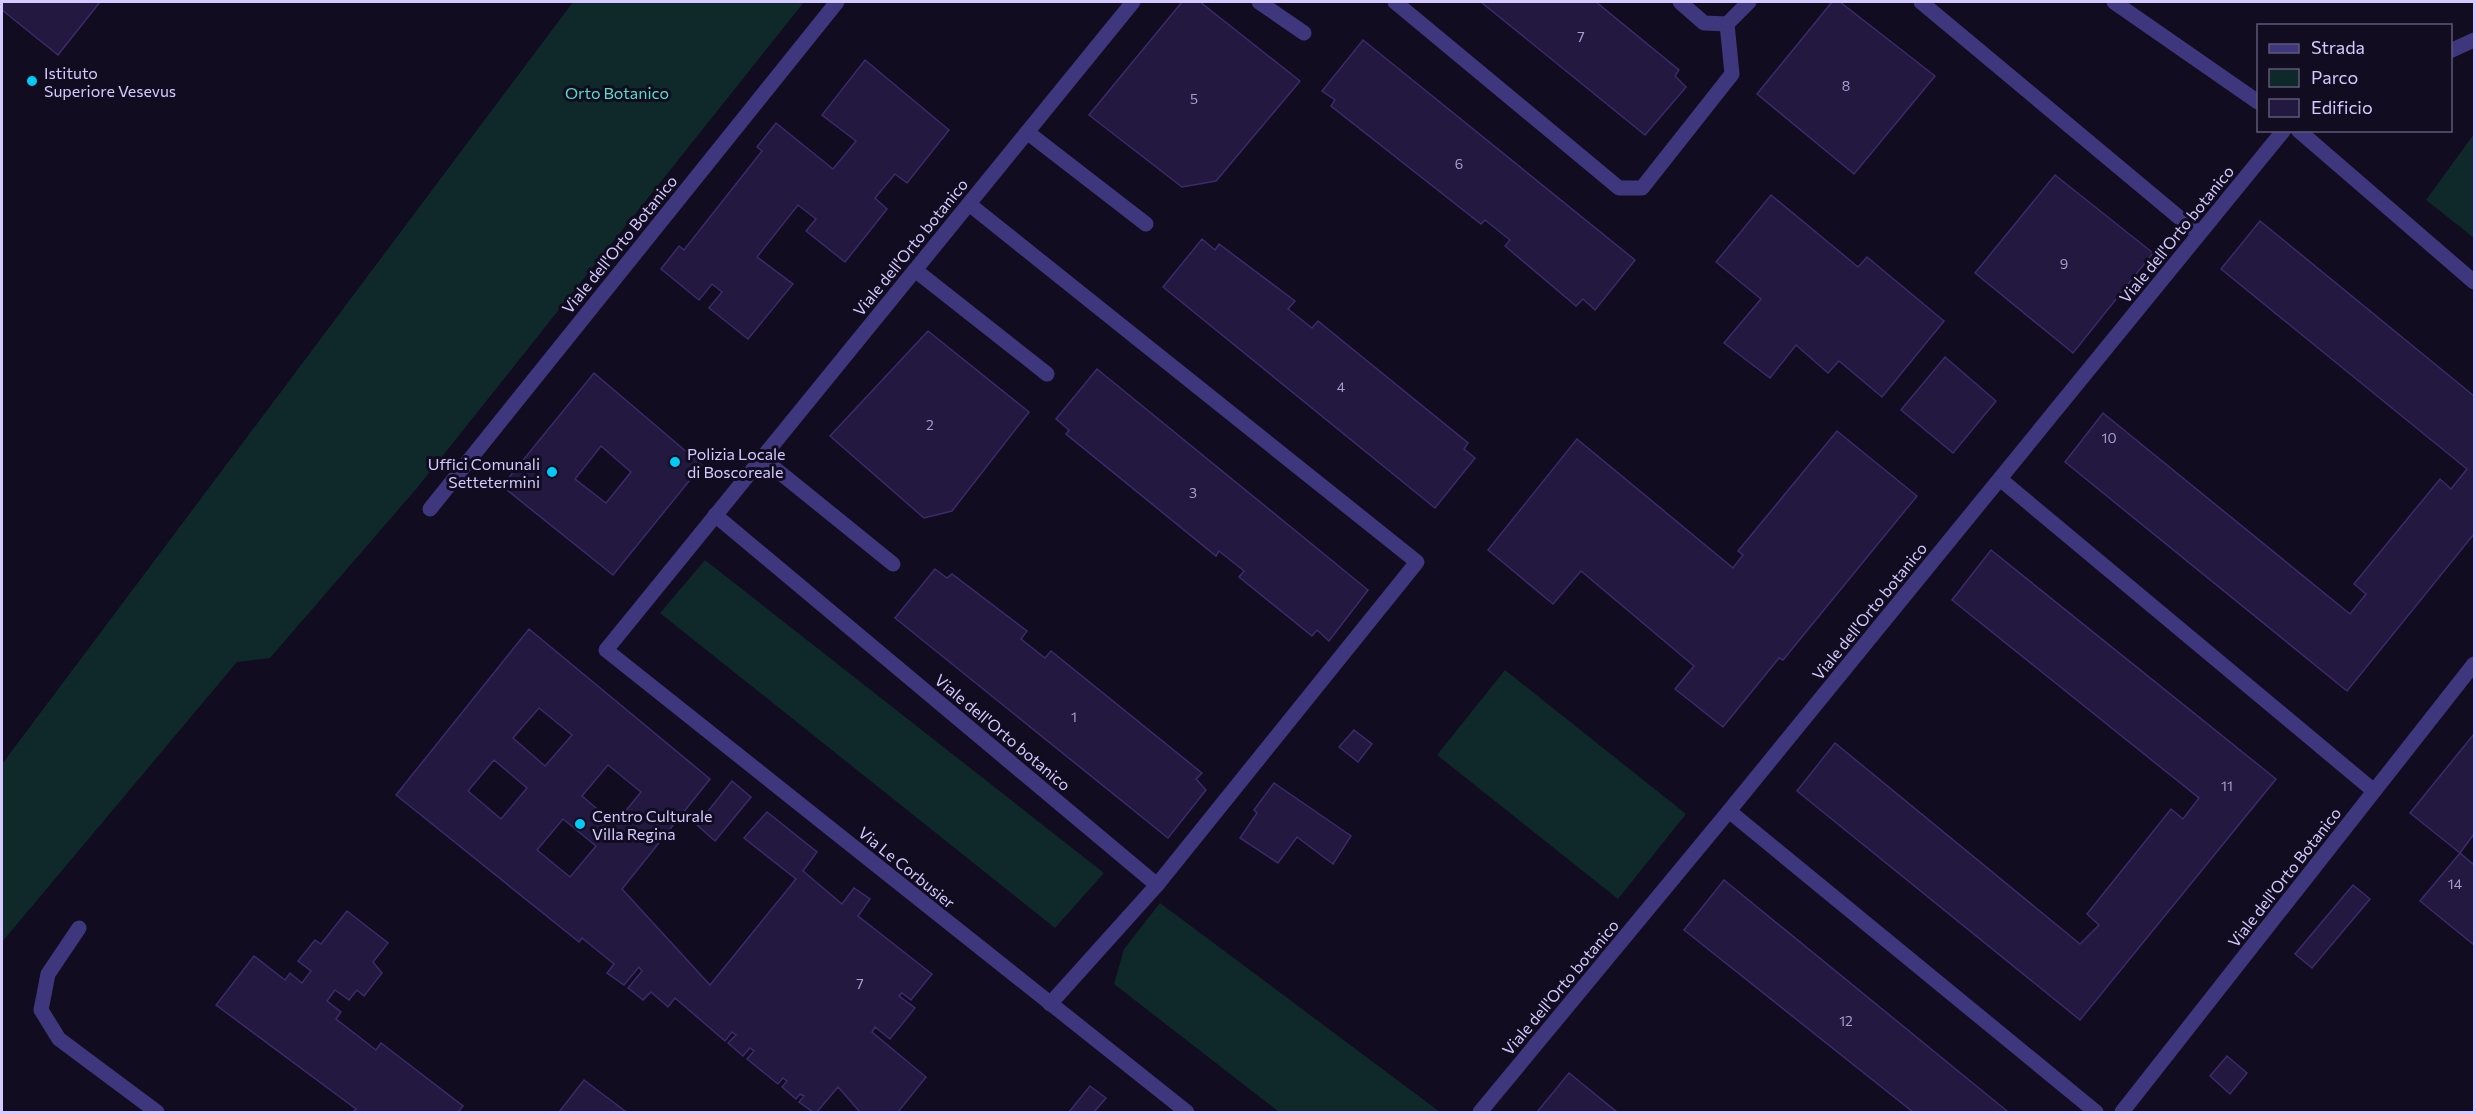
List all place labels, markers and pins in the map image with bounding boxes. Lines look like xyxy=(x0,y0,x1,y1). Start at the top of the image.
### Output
place label: Istituto Superiore Vesevus xyxy=(44,63,176,100)
marker: Istituto Superiore Vesevus xyxy=(25,74,39,88)
place label: Polizia Locale di Boscoreale xyxy=(687,444,786,481)
place label: Uffici Comunali Settetermini xyxy=(428,454,540,491)
marker: Polizia Locale di Boscoreale xyxy=(668,455,682,469)
marker: Uffici Comunali Settetermini xyxy=(545,465,559,479)
place label: Centro Culturale Villa Regina xyxy=(592,806,712,843)
marker: Centro Culturale Villa Regina xyxy=(573,817,587,831)

